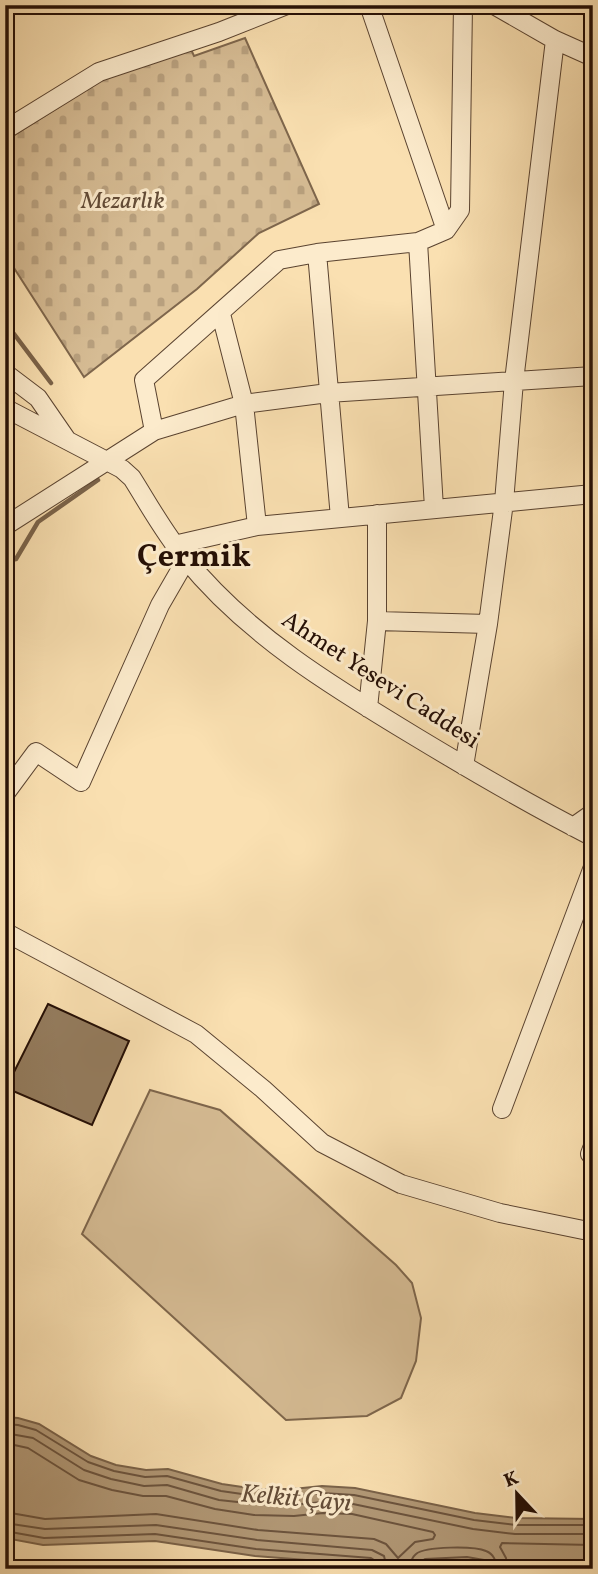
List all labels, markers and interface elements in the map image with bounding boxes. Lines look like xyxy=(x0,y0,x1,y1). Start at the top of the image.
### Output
park label: Mezarlık xyxy=(80,185,165,219)
district label: Çermik xyxy=(137,536,251,580)
street label: Ahmet Yesevi Caddesi xyxy=(274,604,486,758)
north arrow xyxy=(482,1458,552,1528)
text: K xyxy=(500,1465,523,1495)
water label: Kelkit Çayı xyxy=(239,1476,353,1522)

